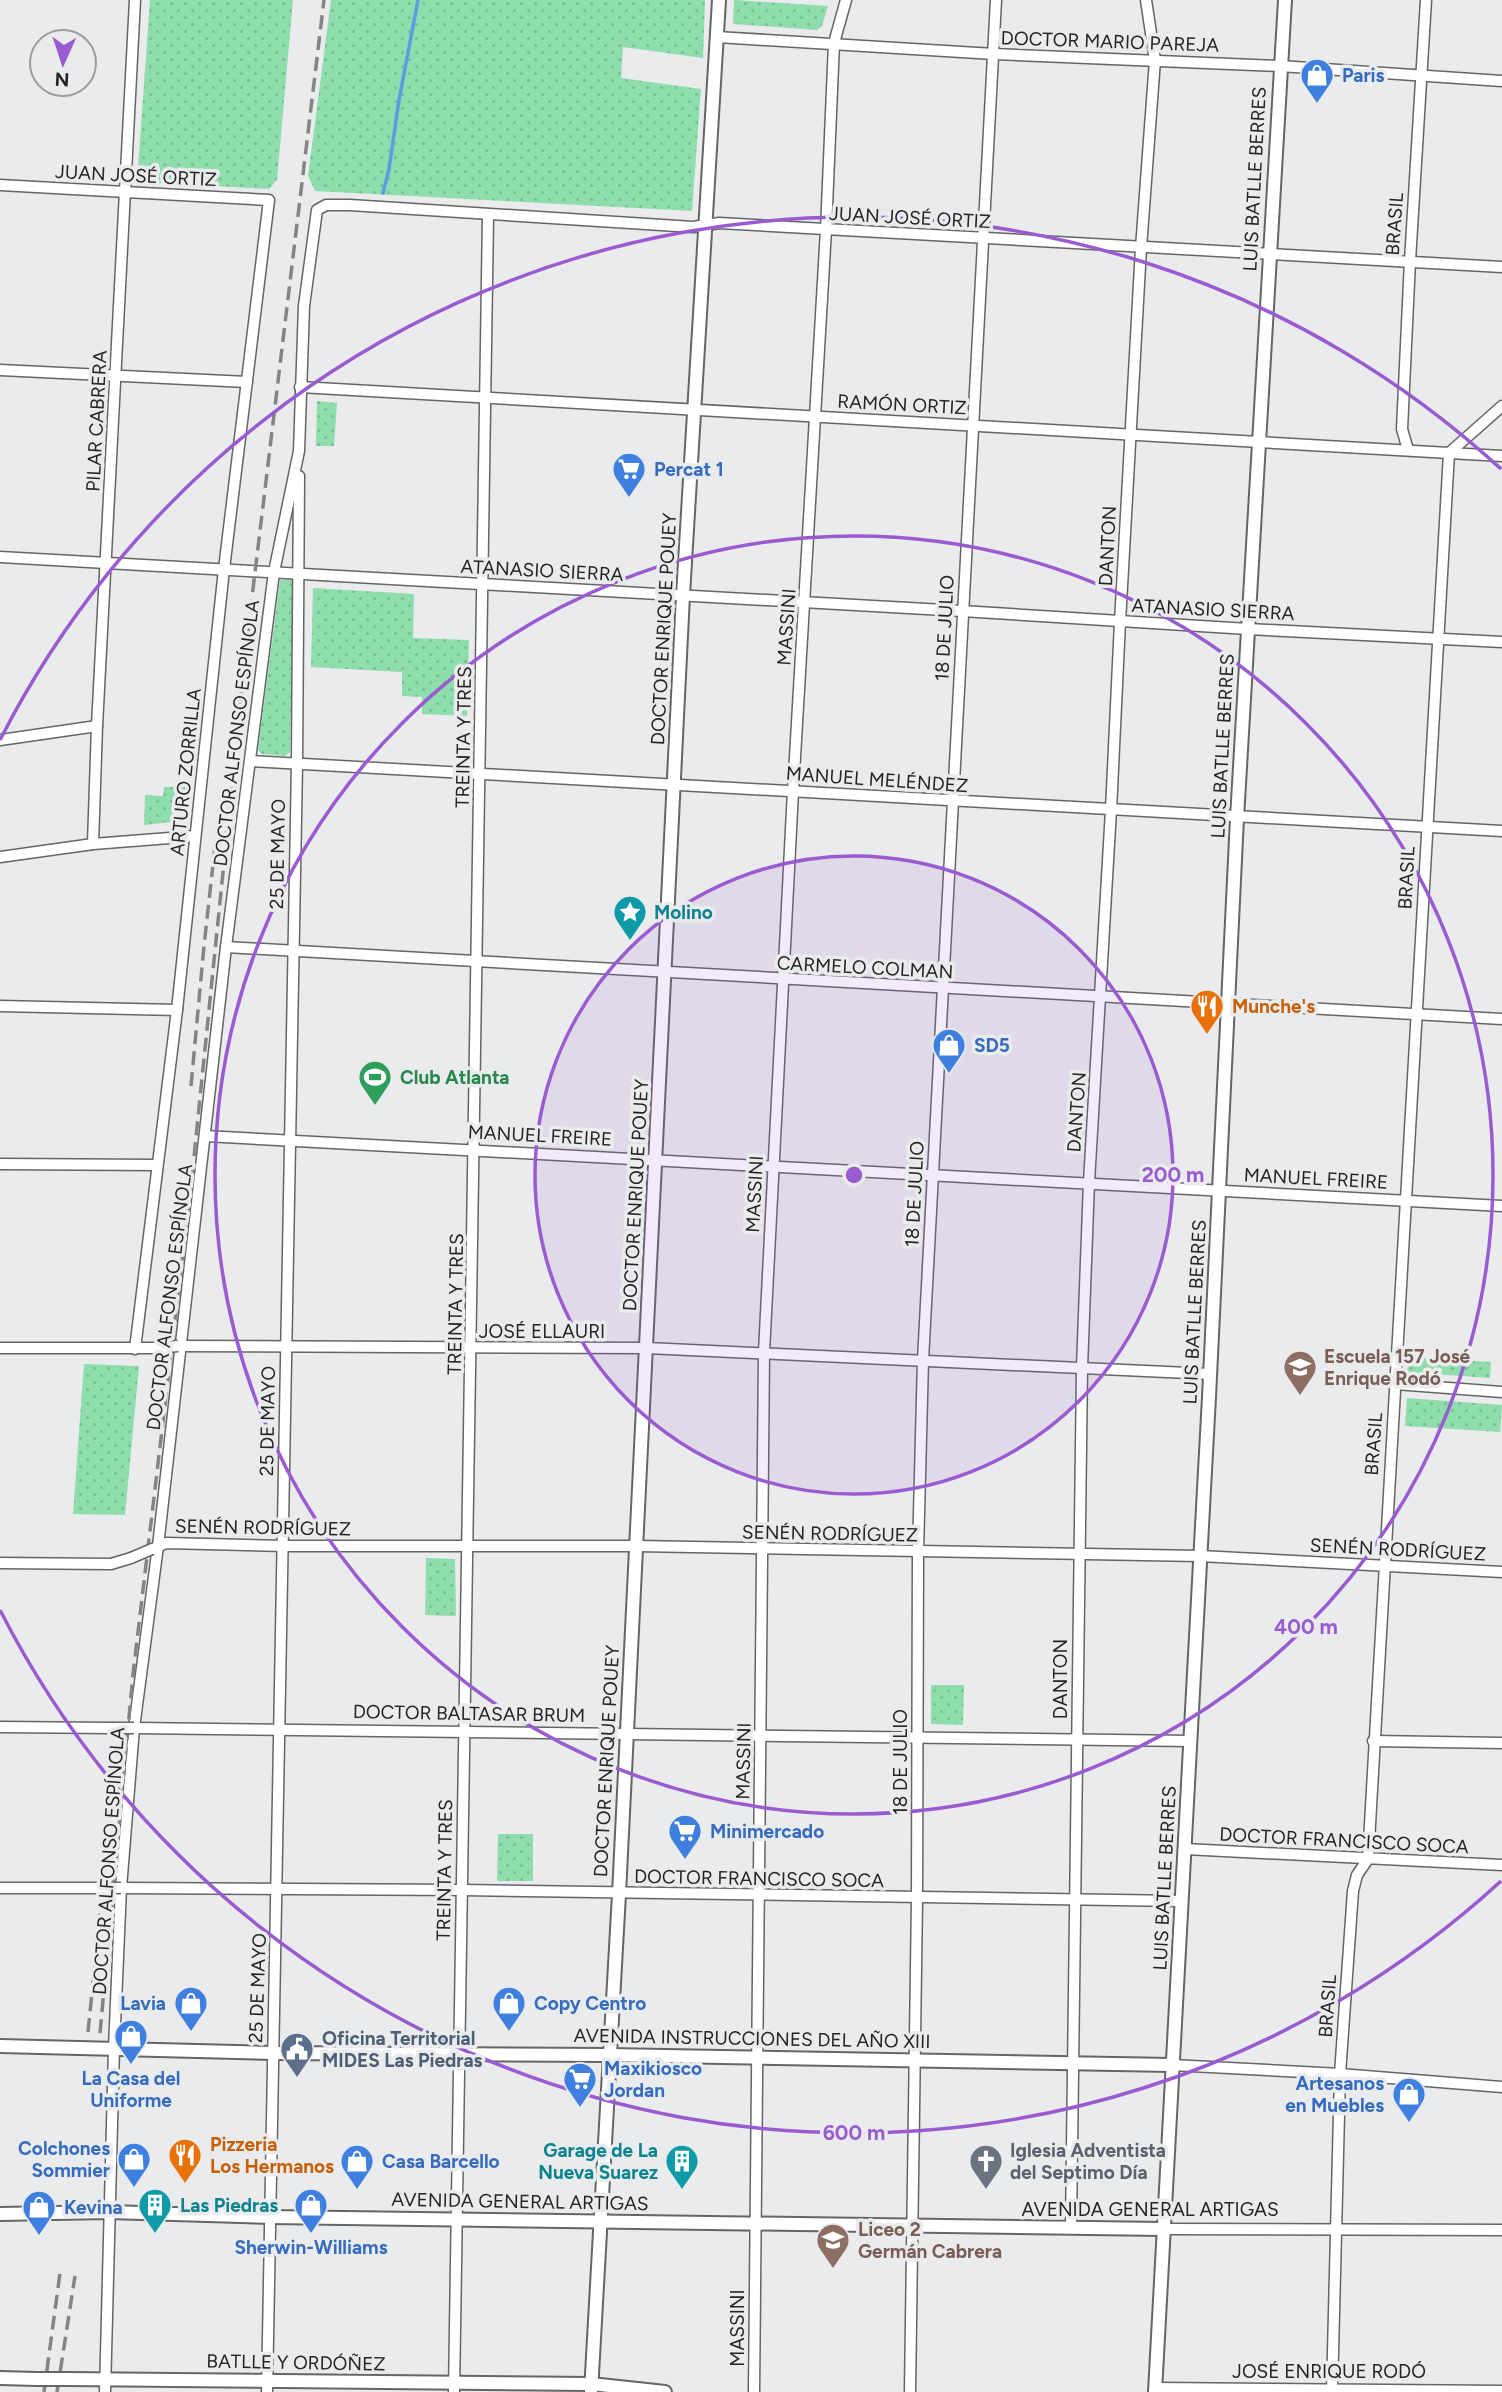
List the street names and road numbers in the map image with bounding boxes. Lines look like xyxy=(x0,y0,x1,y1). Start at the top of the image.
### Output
street label: DOCTOR MARIO PAREJA xyxy=(1000,26,1220,57)
street label: LUIS BATLLE BERRES xyxy=(1238,86,1271,272)
street label: JUAN JOSÉ ORTIZ xyxy=(54,160,217,191)
street label: BRASIL xyxy=(1381,192,1408,256)
street label: JUAN JOSÉ ORTIZ xyxy=(828,202,991,233)
street label: PILAR CABRERA xyxy=(81,350,112,492)
street label: RAMÓN ORTIZ xyxy=(837,390,967,419)
street label: DANTON xyxy=(1094,505,1121,587)
street label: DOCTOR ENRIQUE POUEY xyxy=(646,512,681,746)
street label: ATANASIO SIERRA xyxy=(460,555,624,586)
street label: 18 DE JULIO xyxy=(930,574,959,682)
street label: MASSINI xyxy=(772,588,801,666)
street label: ATANASIO SIERRA xyxy=(1131,594,1295,625)
street label: DOCTOR ALFONSO ESPÍNOLA xyxy=(209,598,264,868)
street label: LUIS BATLLE BERRES xyxy=(1206,653,1239,839)
street label: TREINTA Y TRES xyxy=(451,666,476,808)
street label: ARTURO ZORRILLA xyxy=(165,687,206,857)
street label: MANUEL MELÉNDEZ xyxy=(785,762,969,797)
street label: 25 DE MAYO xyxy=(265,799,290,909)
street label: BRASIL xyxy=(1393,846,1420,910)
street label: CARMELO COLMAN xyxy=(776,951,954,984)
street label: DANTON xyxy=(1062,1071,1091,1153)
street label: DOCTOR ENRIQUE POUEY xyxy=(618,1078,653,1312)
street label: MANUEL FREIRE xyxy=(467,1120,613,1151)
street label: 18 DE JULIO xyxy=(900,1140,929,1248)
street label: MASSINI xyxy=(741,1155,768,1233)
street label: DOCTOR ALFONSO ESPÍNOLA xyxy=(142,1162,197,1432)
street label: MANUEL FREIRE xyxy=(1243,1163,1389,1194)
street label: LUIS BATLLE BERRES xyxy=(1178,1219,1211,1405)
street label: TREINTA Y TRES xyxy=(443,1233,468,1375)
street label: JOSÉ ELLAURI xyxy=(479,1320,605,1343)
street label: 25 DE MAYO xyxy=(255,1366,280,1476)
street label: BRASIL xyxy=(1360,1412,1387,1476)
street label: SENÉN RODRÍGUEZ xyxy=(175,1514,351,1541)
street label: SENÉN RODRÍGUEZ xyxy=(742,1520,918,1547)
street label: SENÉN RODRÍGUEZ xyxy=(1309,1533,1487,1566)
street label: DANTON xyxy=(1049,1639,1072,1719)
street label: DOCTOR ENRIQUE POUEY xyxy=(589,1644,624,1878)
street label: DOCTOR BALTASAR BRUM xyxy=(353,1700,585,1727)
street label: 18 DE JULIO xyxy=(889,1709,912,1815)
street label: MASSINI xyxy=(731,1722,756,1800)
street label: DOCTOR ALFONSO ESPÍNOLA xyxy=(88,1726,129,1996)
street label: LUIS BATLLE BERRES xyxy=(1148,1785,1181,1971)
street label: TREINTA Y TRES xyxy=(432,1799,457,1941)
street label: DOCTOR FRANCISCO SOCA xyxy=(1219,1822,1469,1859)
street label: DOCTOR FRANCISCO SOCA xyxy=(634,1865,884,1892)
street label: 25 DE MAYO xyxy=(244,1933,271,2044)
street label: BRASIL xyxy=(1314,1974,1341,2038)
street label: AVENIDA INSTRUCCIONES DEL AÑO XIII xyxy=(573,2024,931,2053)
street label: AVENIDA GENERAL ARTIGAS xyxy=(391,2188,649,2215)
street label: AVENIDA GENERAL ARTIGAS xyxy=(1021,2198,1279,2221)
street label: MASSINI xyxy=(726,2289,749,2367)
street label: BATLLE Y ORDÓÑEZ xyxy=(206,2349,386,2376)
street label: JOSÉ ENRIQUE RODÓ xyxy=(1232,2360,1426,2383)

